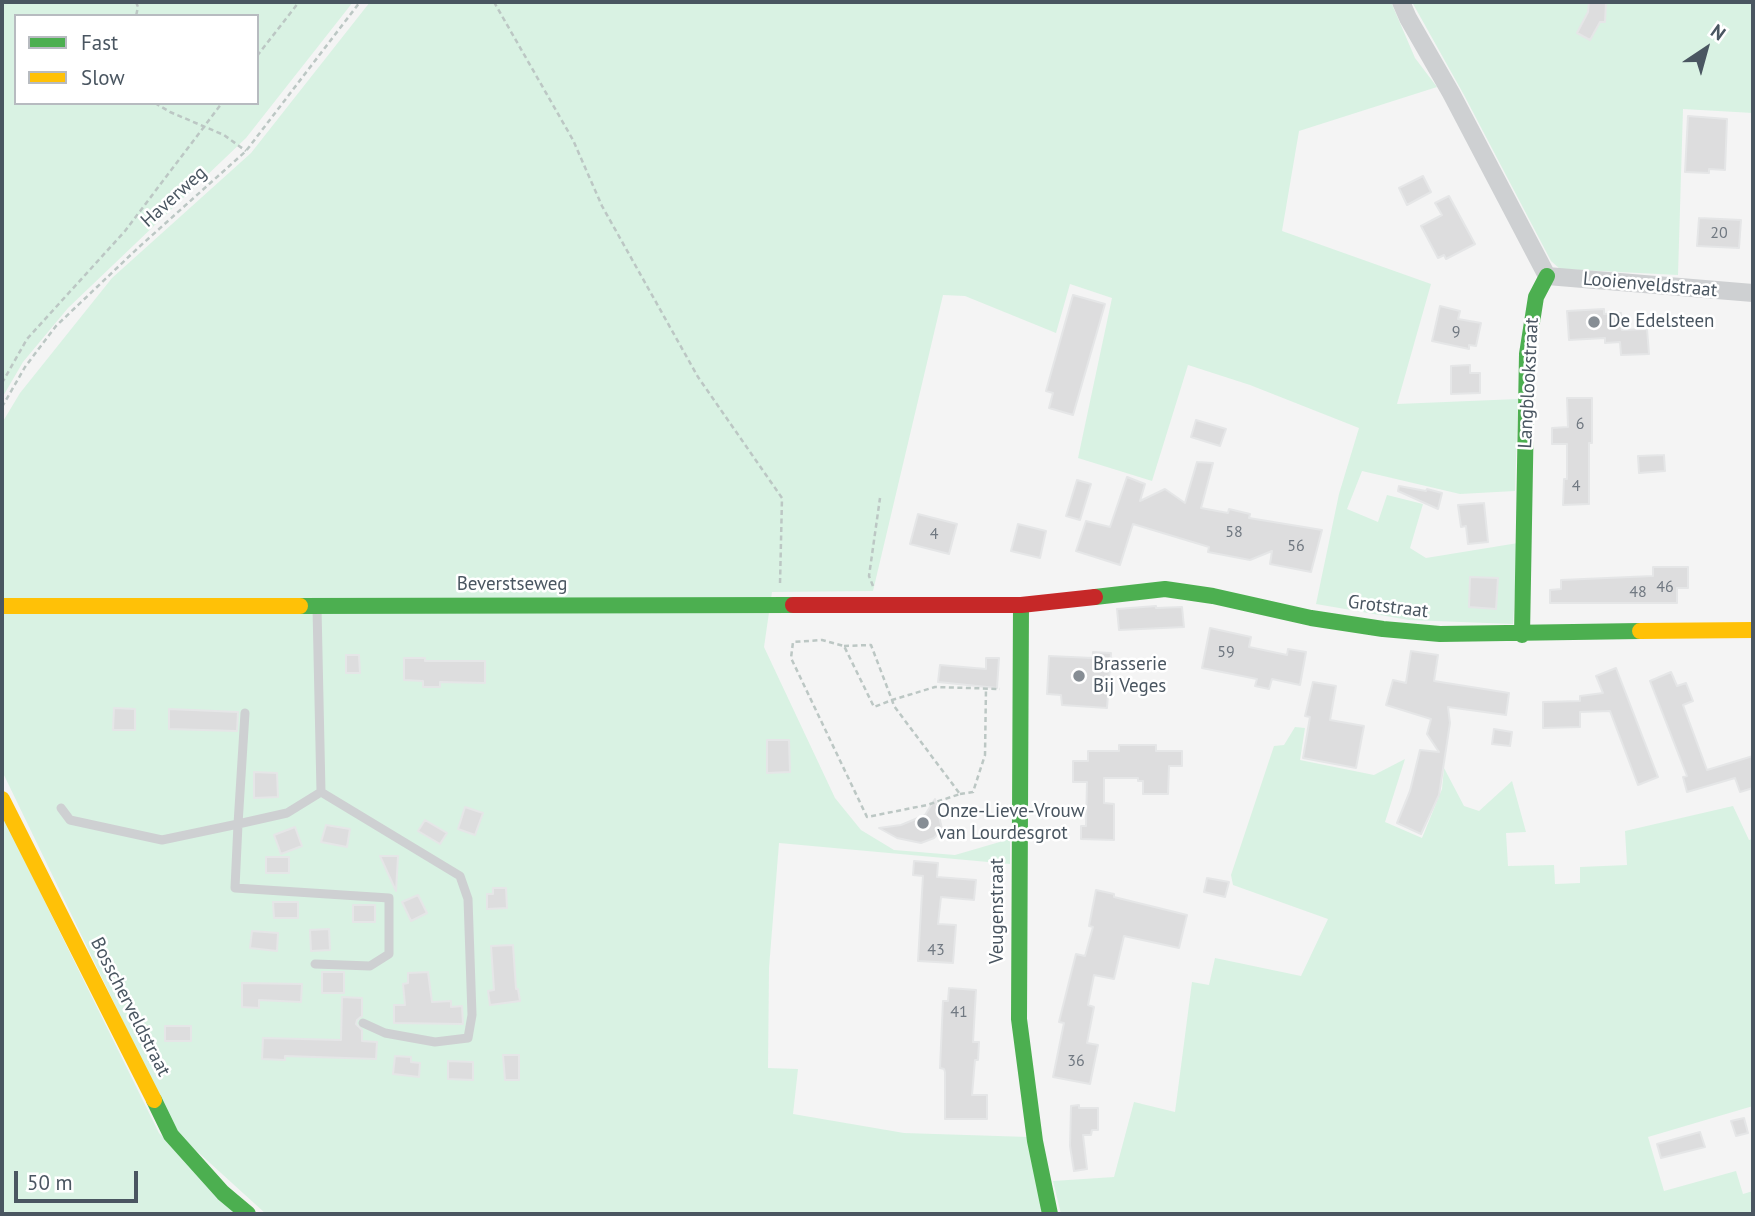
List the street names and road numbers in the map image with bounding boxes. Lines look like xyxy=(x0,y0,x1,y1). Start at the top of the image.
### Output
street label: Haverweg xyxy=(136,162,212,232)
street label: Looienveldstraat xyxy=(1582,268,1718,302)
street label: Langblookstraat xyxy=(1514,317,1544,449)
street label: Beverstseweg xyxy=(457,574,567,596)
street label: Grotstraat xyxy=(1346,591,1430,623)
street label: Veugenstraat xyxy=(987,858,1009,964)
street label: Bosscherveldstraat xyxy=(85,934,175,1080)

